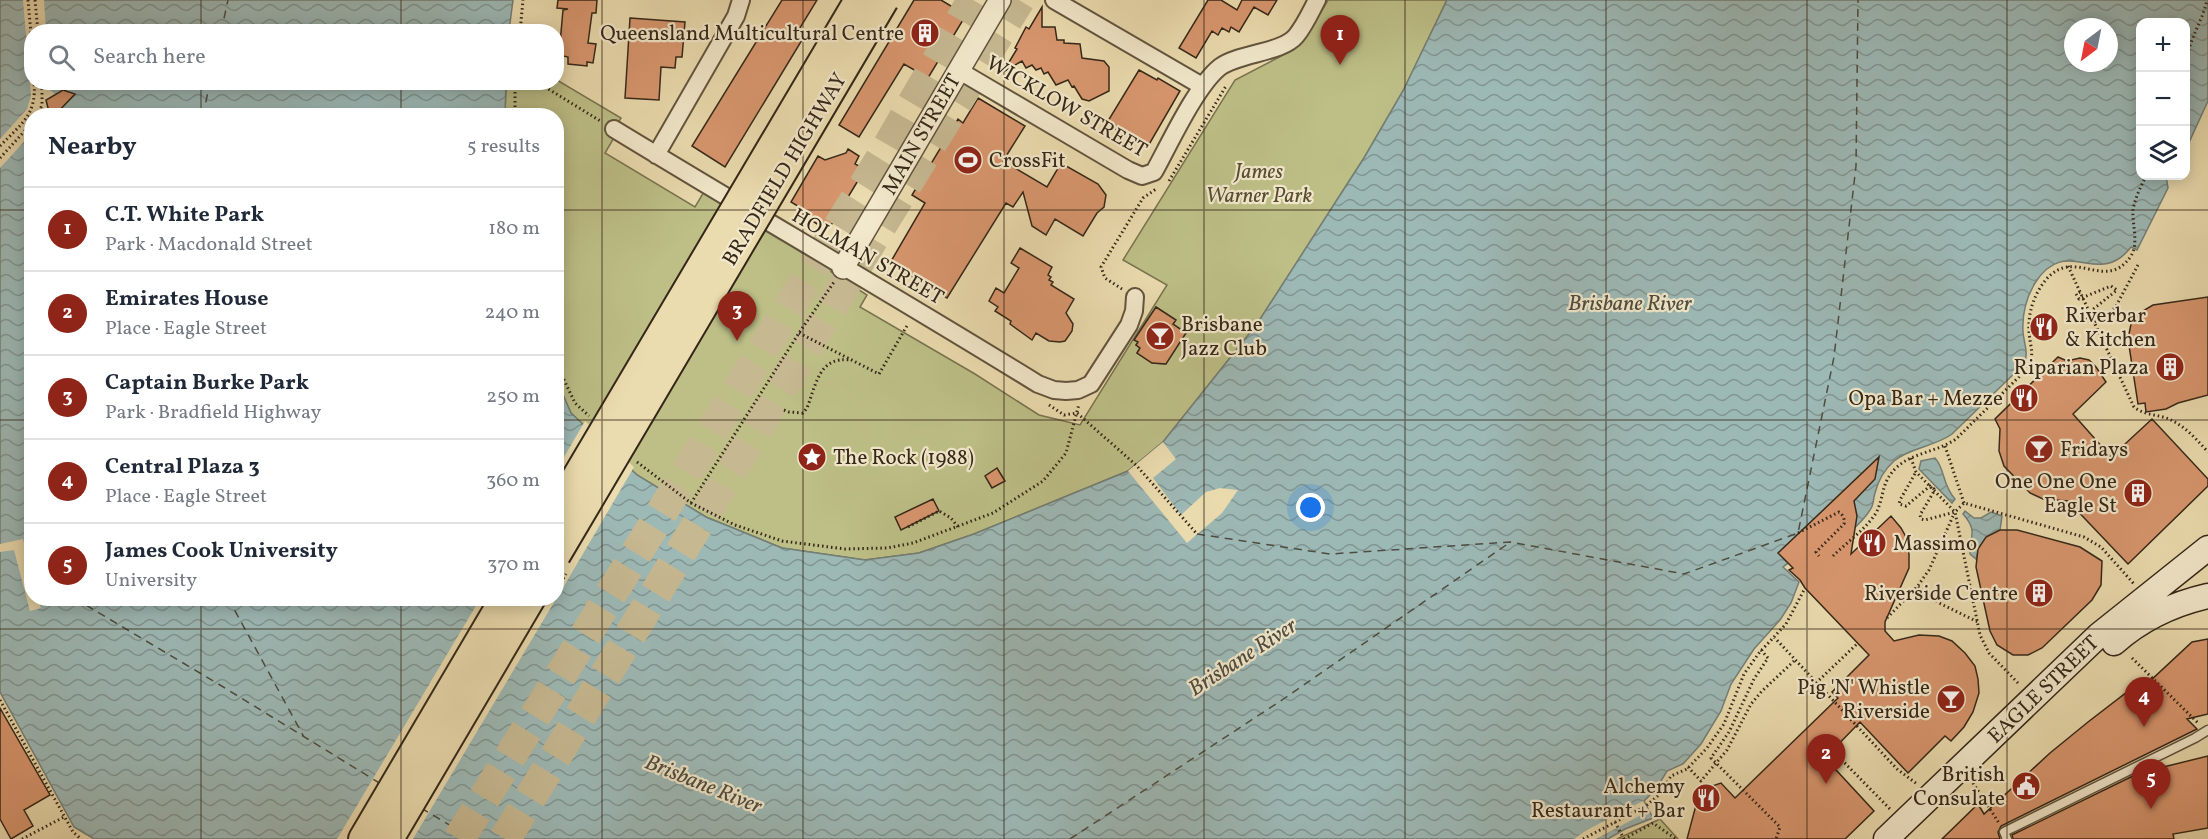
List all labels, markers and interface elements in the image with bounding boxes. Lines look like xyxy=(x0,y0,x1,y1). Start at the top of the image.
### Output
pin: 1 xyxy=(1320,16,1360,65)
building icon: Queensland Multicultural Centre xyxy=(909,17,941,49)
north arrow xyxy=(2064,18,2118,72)
map controls xyxy=(2136,18,2190,180)
button: + xyxy=(2136,18,2190,72)
place label: Queensland Multicultural Centre xyxy=(600,20,904,49)
search box xyxy=(24,24,564,90)
icon: search xyxy=(45,41,78,74)
text: Search here xyxy=(93,42,206,73)
street label: WICKLOW STREET xyxy=(980,49,1152,165)
street label: BRADFIELD HIGHWAY xyxy=(716,68,854,272)
street label: MAIN STREET xyxy=(876,69,969,201)
button: − xyxy=(2136,72,2190,126)
button: layers xyxy=(2136,126,2190,180)
text: Nearby xyxy=(48,129,137,165)
text: 5 results xyxy=(467,133,540,161)
sports icon: CrossFit xyxy=(952,144,984,176)
place label: CrossFit xyxy=(989,147,1066,176)
park label: James Warner Park xyxy=(1206,158,1312,211)
text: C.T. White Park xyxy=(105,200,264,231)
street label: HOLMAN STREET xyxy=(786,202,949,313)
text: 1 xyxy=(63,215,72,243)
text: 180 m xyxy=(488,215,540,243)
text: Park · Macdonald Street xyxy=(105,231,313,259)
text: Emirates House xyxy=(105,284,269,315)
water label: Brisbane River xyxy=(1568,289,1693,320)
pin: 3 xyxy=(718,292,756,341)
text: 2 xyxy=(62,299,73,327)
text: 240 m xyxy=(485,299,540,327)
place label: Riverbar & Kitchen xyxy=(2065,302,2156,355)
place label: Brisbane Jazz Club xyxy=(1181,311,1267,364)
restaurant icon: Riverbar & Kitchen xyxy=(2028,311,2060,343)
text: Place · Eagle Street xyxy=(105,315,267,343)
bar icon: Brisbane Jazz Club xyxy=(1144,320,1176,352)
building icon: Riparian Plaza xyxy=(2154,351,2186,383)
place label: Riparian Plaza xyxy=(2014,354,2149,383)
text: Captain Burke Park xyxy=(105,368,309,399)
restaurant icon: Opa Bar + Mezze xyxy=(2008,382,2040,414)
text: 3 xyxy=(62,383,73,411)
text: 250 m xyxy=(486,383,540,411)
place label: Opa Bar + Mezze xyxy=(1849,385,2003,414)
text: Park · Bradfield Highway xyxy=(105,399,321,427)
bar icon: Fridays xyxy=(2023,433,2055,465)
place label: Fridays xyxy=(2060,436,2128,465)
place icon: The Rock (1988) xyxy=(796,441,828,473)
place label: The Rock (1988) xyxy=(833,444,974,473)
text: Central Plaza 3 xyxy=(105,452,260,483)
text: 4 xyxy=(61,467,74,495)
text: 360 m xyxy=(486,467,540,495)
place label: One One One Eagle St xyxy=(1995,468,2117,521)
building icon: One One One Eagle St xyxy=(2122,477,2154,509)
text: Place · Eagle Street xyxy=(105,483,267,511)
your location xyxy=(1296,493,1325,522)
restaurant icon: Massimo xyxy=(1856,527,1888,559)
place label: Massimo xyxy=(1893,530,1977,559)
text: James Cook University xyxy=(105,536,338,567)
text: 5 xyxy=(63,551,72,579)
text: 370 m xyxy=(487,551,540,579)
text: University xyxy=(105,567,197,595)
building icon: Riverside Centre xyxy=(2023,577,2055,609)
place label: Riverside Centre xyxy=(1864,580,2018,609)
water label: Brisbane River xyxy=(1183,611,1304,705)
street label: EAGLE STREET xyxy=(1982,629,2106,751)
place label: Pig 'N' Whistle Riverside xyxy=(1797,674,1930,727)
pin: 4 xyxy=(2124,678,2164,727)
bar icon: Pig 'N' Whistle Riverside xyxy=(1935,683,1967,715)
pin: 2 xyxy=(1806,734,1846,784)
water label: Brisbane River xyxy=(640,748,767,823)
pin: 5 xyxy=(2132,760,2170,809)
place label: British Consulate xyxy=(1913,761,2005,814)
public building icon: British Consulate xyxy=(2010,770,2042,802)
place label: Alchemy Restaurant + Bar xyxy=(1531,773,1686,826)
restaurant icon: Alchemy Restaurant + Bar xyxy=(1690,782,1722,814)

